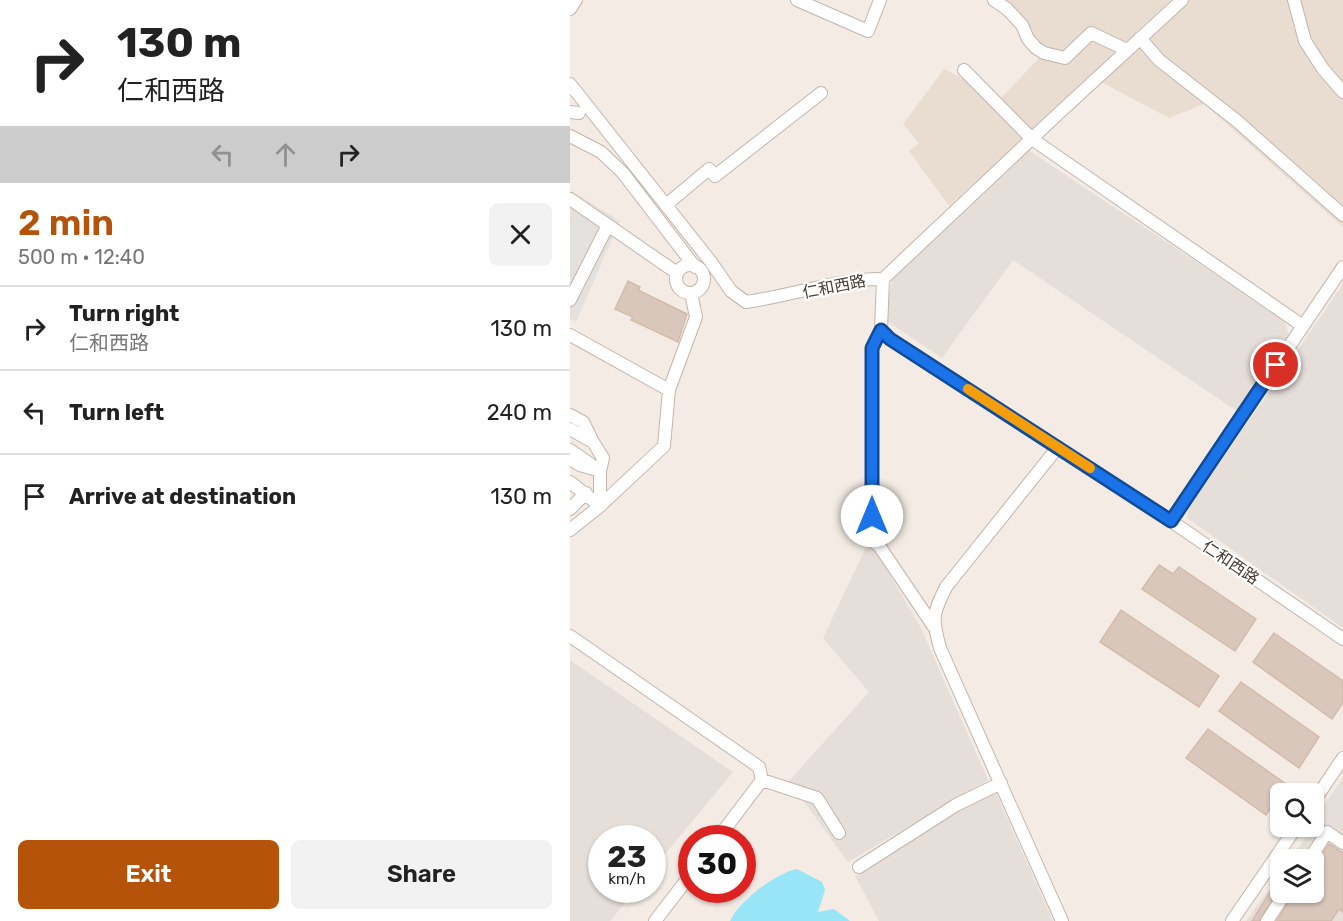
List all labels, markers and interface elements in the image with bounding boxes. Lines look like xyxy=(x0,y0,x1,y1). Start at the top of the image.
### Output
text: 130 m xyxy=(117,18,242,68)
icon: right xyxy=(18,24,96,102)
text: 仁和西路 xyxy=(117,75,225,107)
icon: left xyxy=(206,138,239,171)
icon: ahead xyxy=(269,138,302,171)
icon: right xyxy=(332,138,365,171)
text: 2 min xyxy=(18,201,114,244)
button: close xyxy=(489,203,552,266)
text: 500 m · 12:40 xyxy=(18,245,145,269)
street label: 仁和西路 xyxy=(801,271,867,302)
text: Turn right xyxy=(69,300,179,327)
icon: right xyxy=(18,312,51,345)
text: 130 m xyxy=(490,315,552,342)
text: 仁和西路 xyxy=(69,331,149,355)
pin xyxy=(1250,339,1301,390)
icon: arrive xyxy=(1259,348,1292,381)
icon: left xyxy=(18,396,51,429)
text: Turn left xyxy=(69,399,164,426)
text: 240 m xyxy=(487,399,552,426)
icon: arrive xyxy=(18,480,51,513)
text: Arrive at destination xyxy=(69,483,296,510)
text: 130 m xyxy=(490,483,552,510)
position arrow xyxy=(840,484,904,548)
street label: 仁和西路 xyxy=(1199,537,1263,588)
map controls xyxy=(1270,783,1324,903)
button: search xyxy=(1270,783,1324,837)
speed limit sign: 30 xyxy=(678,825,756,903)
text: 23 xyxy=(607,839,647,875)
button: Exit xyxy=(18,840,279,909)
button: Share xyxy=(291,840,552,909)
button: layers xyxy=(1270,849,1324,903)
text: km/h xyxy=(608,870,646,888)

